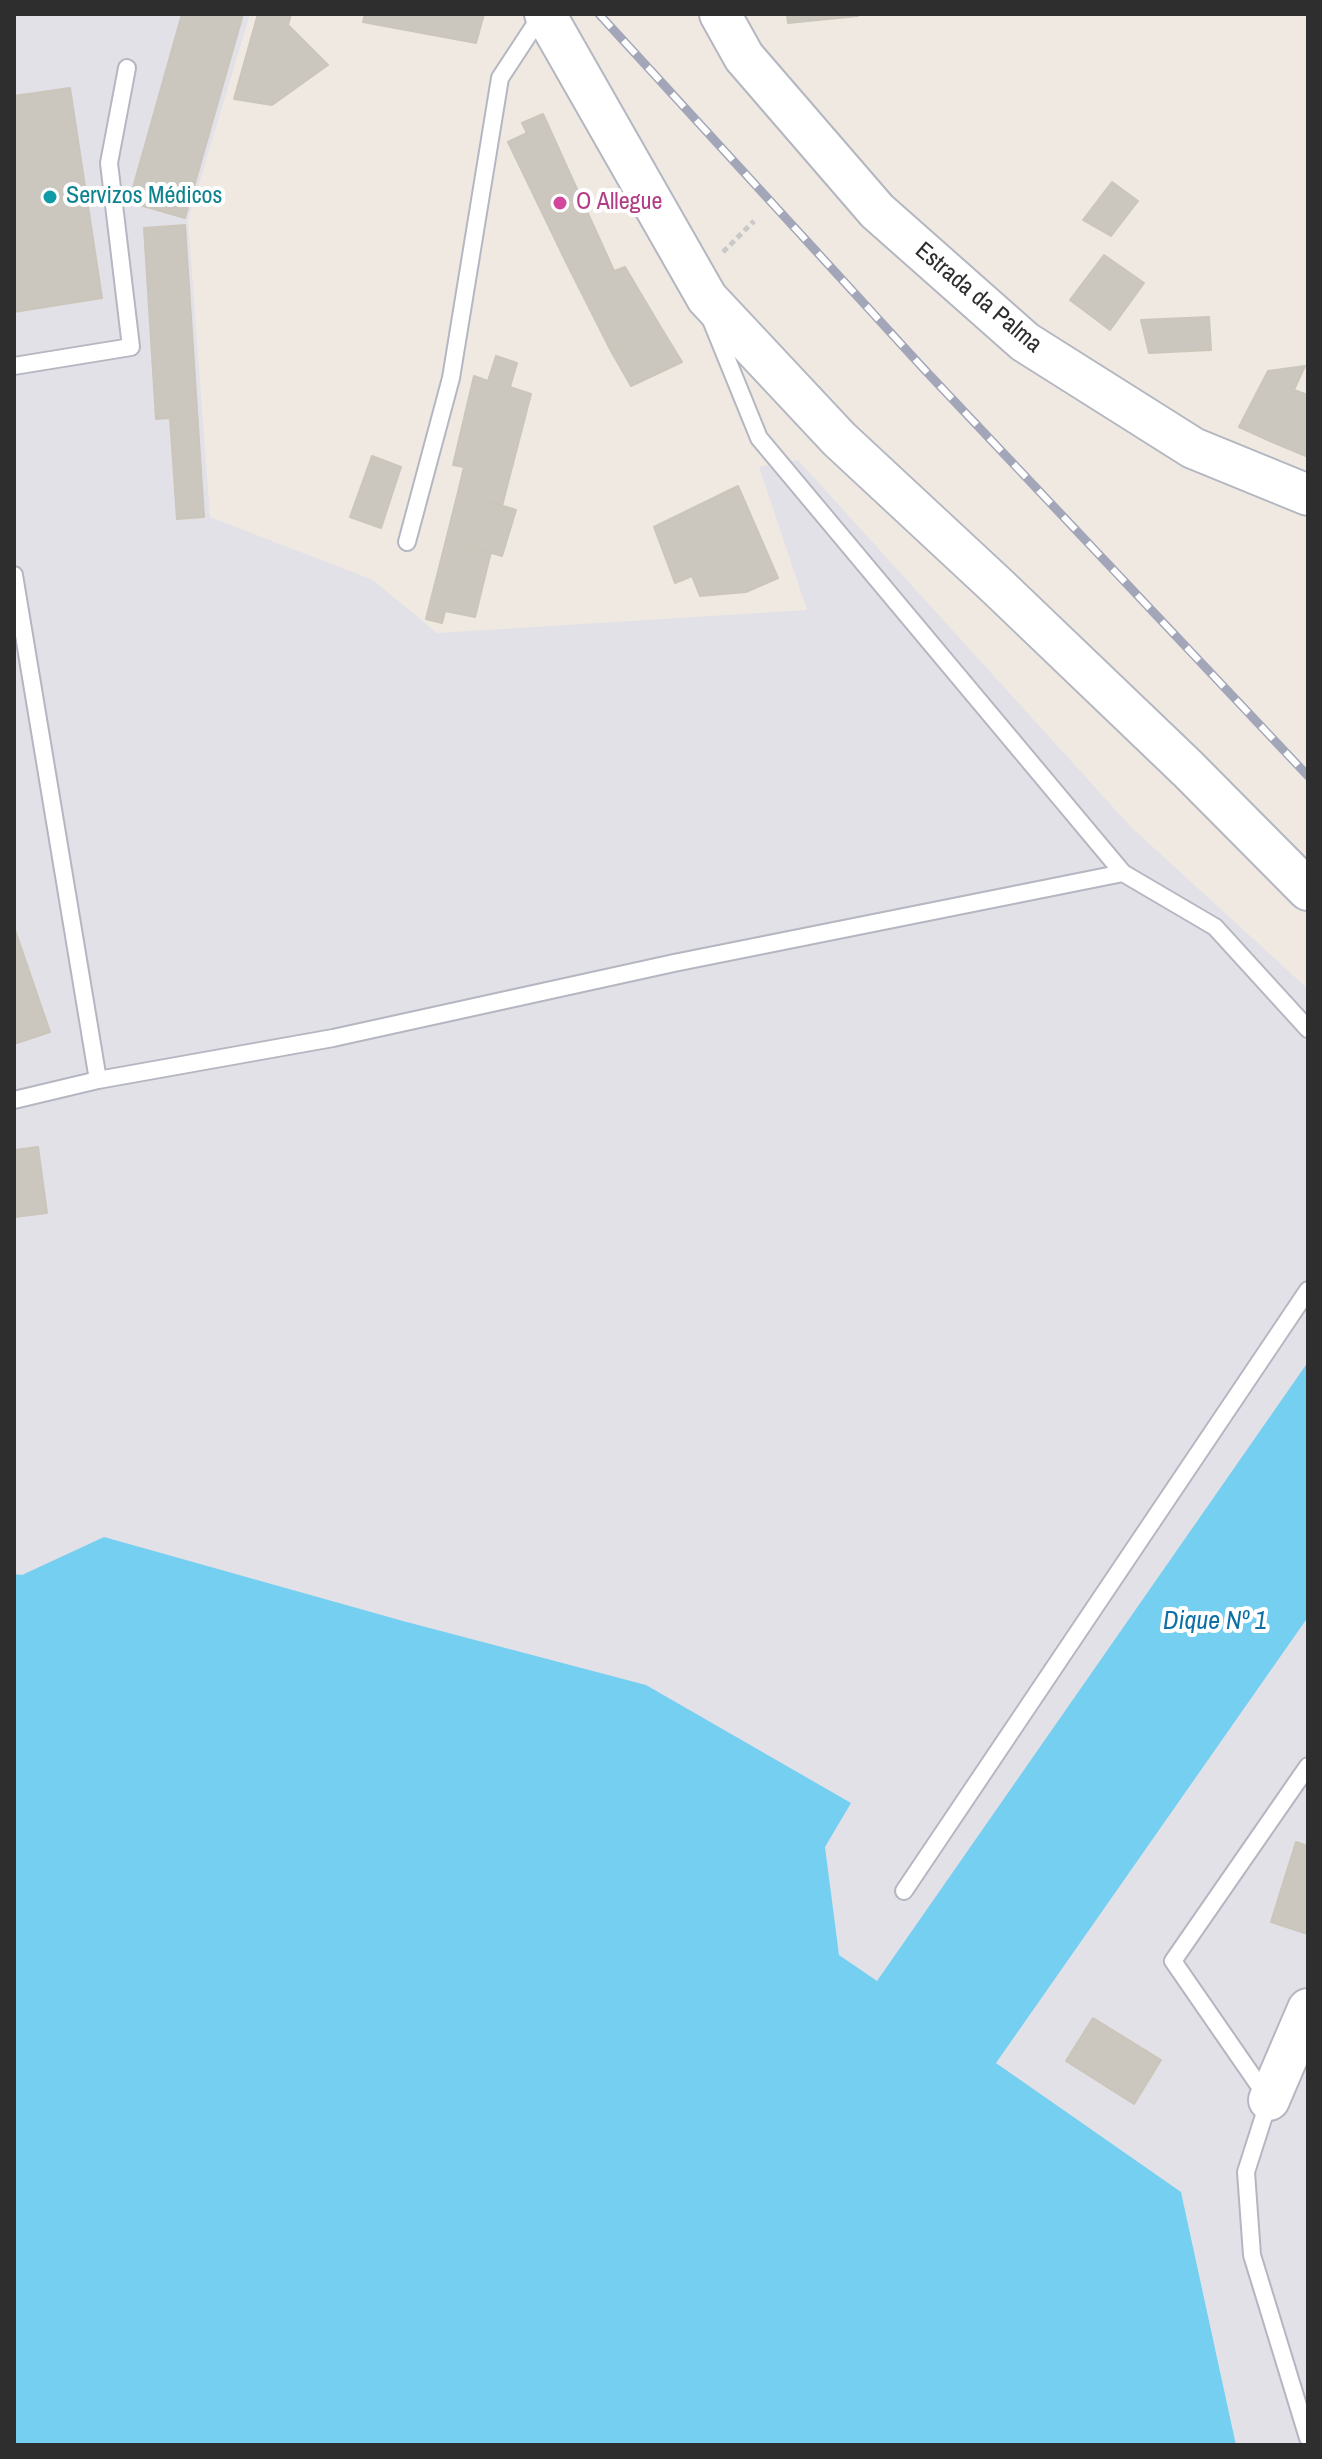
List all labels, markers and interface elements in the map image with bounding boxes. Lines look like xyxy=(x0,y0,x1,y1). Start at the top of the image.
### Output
place label: Servizos Médicos xyxy=(66,183,222,211)
marker: Servizos Médicos xyxy=(41,188,59,206)
place label: O Allegue xyxy=(576,189,662,217)
marker: O Allegue xyxy=(551,194,569,212)
street label: Estrada da Palma xyxy=(909,237,1047,359)
water label: Dique Nº 1 xyxy=(1163,1606,1267,1638)

